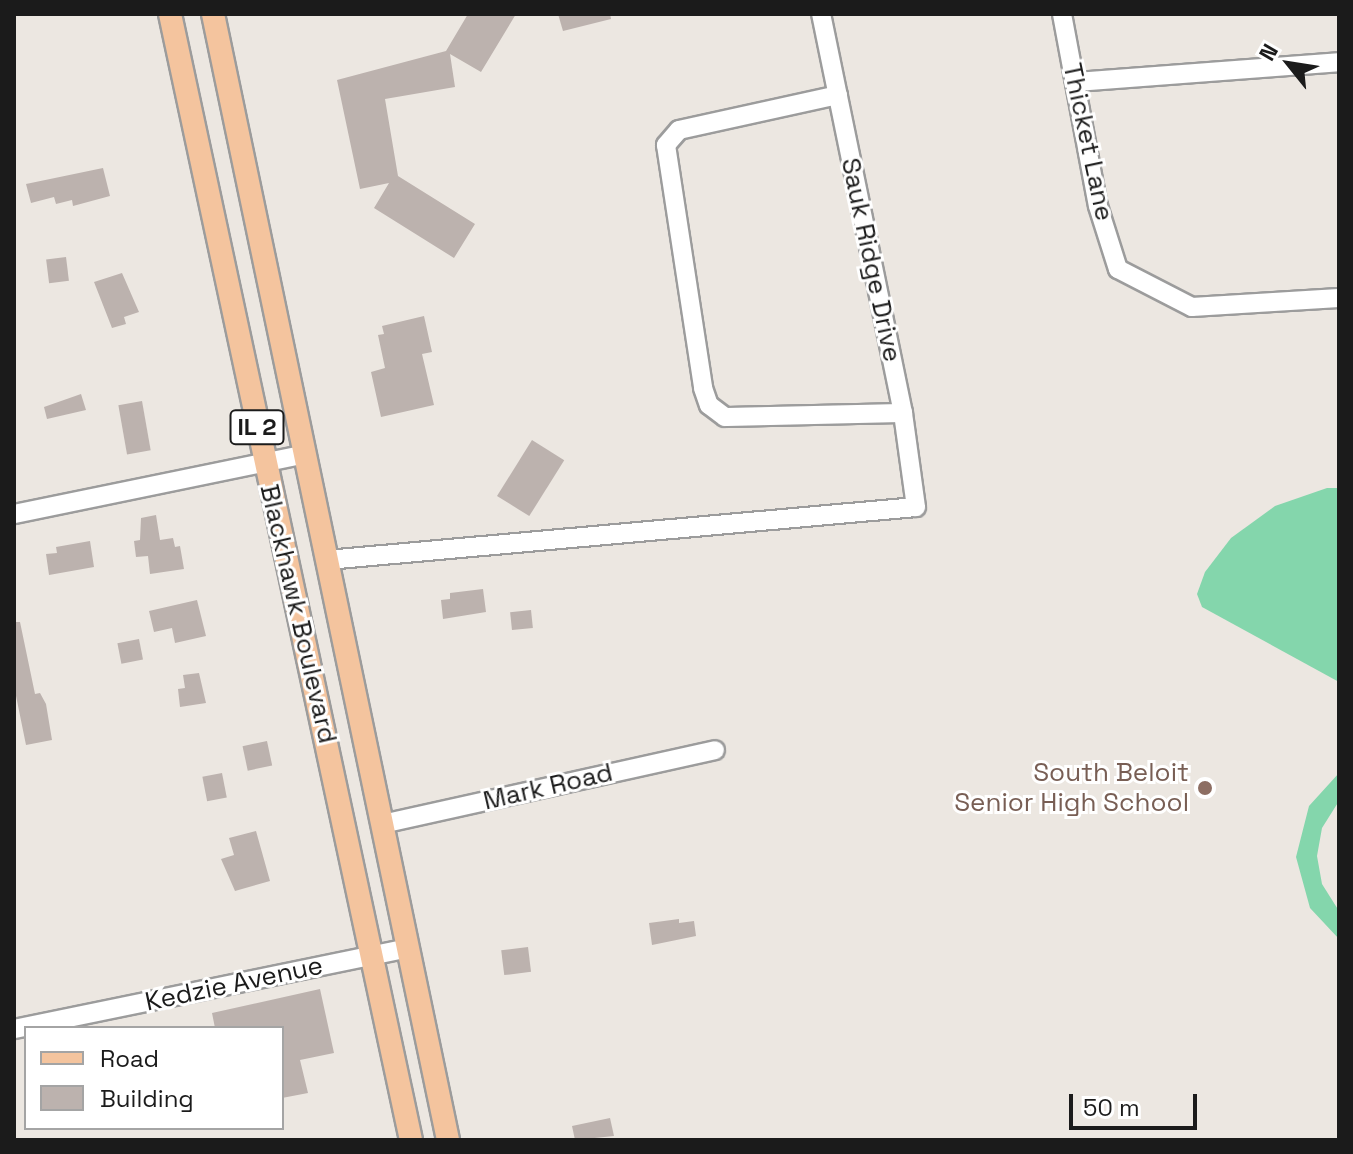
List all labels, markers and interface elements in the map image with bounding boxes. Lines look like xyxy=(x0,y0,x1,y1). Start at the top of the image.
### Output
north arrow xyxy=(1249,24,1329,104)
text: N xyxy=(1252,39,1284,65)
street label: Thicket Lane xyxy=(1056,60,1120,224)
street label: Sauk Ridge Drive xyxy=(834,155,908,365)
road number: IL 2 xyxy=(229,407,285,447)
street label: Blackhawk Boulevard xyxy=(253,481,343,747)
street label: Mark Road xyxy=(480,757,616,817)
place label: South Beloit Senior High School xyxy=(954,757,1189,818)
marker: South Beloit Senior High School xyxy=(1196,779,1214,797)
street label: Kedzie Avenue xyxy=(142,950,326,1018)
legend xyxy=(24,1026,284,1130)
text: Road xyxy=(100,1043,159,1074)
scale bar xyxy=(1073,1078,1201,1128)
text: Building xyxy=(100,1083,194,1114)
text: 50 m xyxy=(1083,1092,1140,1123)

